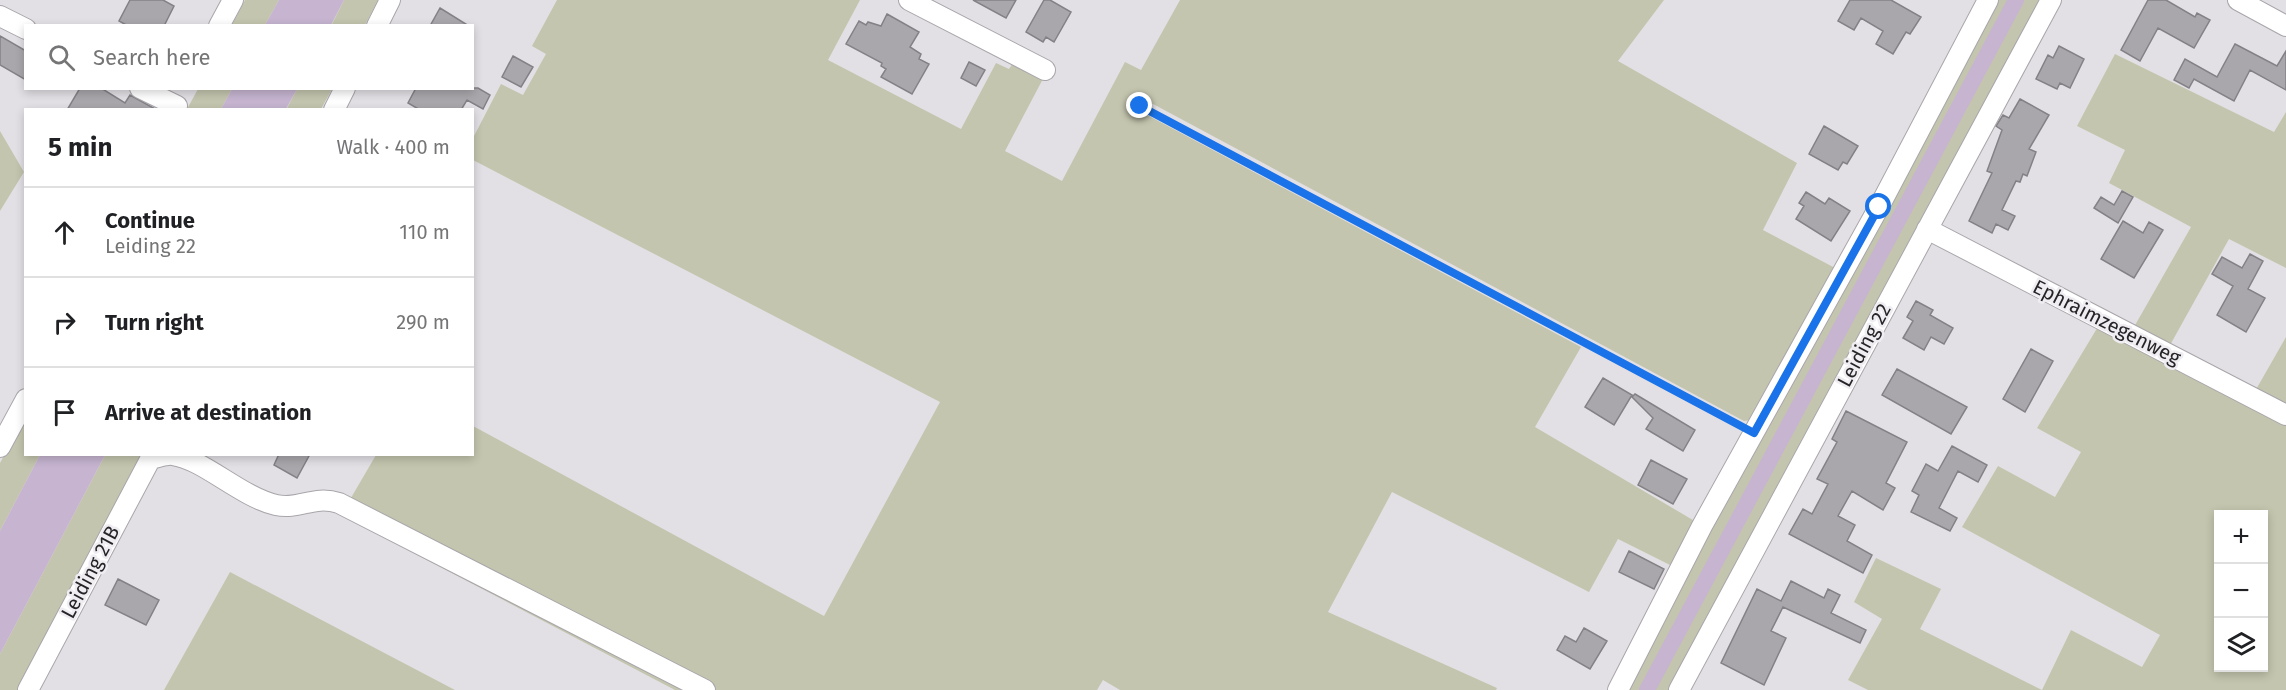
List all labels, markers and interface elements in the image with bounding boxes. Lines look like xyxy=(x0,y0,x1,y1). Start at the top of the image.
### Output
search box xyxy=(24,24,474,90)
icon: search xyxy=(45,41,78,74)
text: Search here xyxy=(93,44,211,71)
route end xyxy=(1126,92,1152,118)
text: 5 min xyxy=(48,132,112,163)
text: Walk · 400 m xyxy=(337,135,450,159)
route start xyxy=(1865,193,1891,219)
text: Continue xyxy=(105,207,195,234)
icon: ahead xyxy=(48,216,81,249)
text: 110 m xyxy=(399,220,450,244)
text: Leiding 22 xyxy=(105,234,196,258)
street label: Ephraimzegenweg xyxy=(2029,274,2185,370)
street label: Leiding 22 xyxy=(1832,299,1896,391)
icon: right xyxy=(48,306,81,339)
text: Turn right xyxy=(105,309,204,336)
text: 290 m xyxy=(396,310,450,334)
icon: arrive xyxy=(48,396,81,429)
text: Arrive at destination xyxy=(105,399,312,426)
map controls xyxy=(2214,510,2268,672)
button: + xyxy=(2214,510,2268,564)
street label: Leiding 21B xyxy=(56,522,124,622)
button: − xyxy=(2214,564,2268,618)
button: layers xyxy=(2214,618,2268,672)

